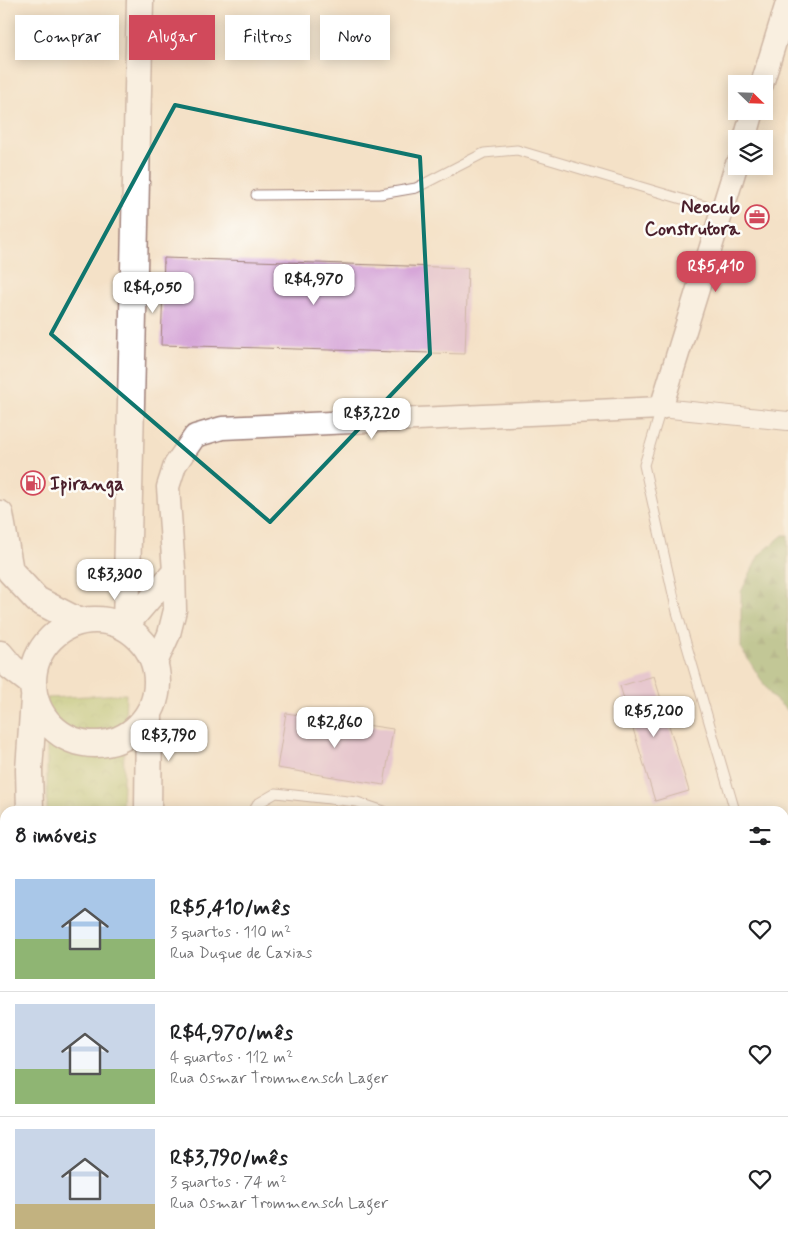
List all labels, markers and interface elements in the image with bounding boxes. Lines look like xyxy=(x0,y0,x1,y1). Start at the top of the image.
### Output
chip: Comprar xyxy=(15,15,119,60)
chip: Alugar xyxy=(129,15,215,60)
chip: Filtros xyxy=(225,15,310,60)
chip: Novo xyxy=(320,15,390,60)
north arrow xyxy=(728,75,772,120)
map controls xyxy=(728,75,773,175)
button: layers xyxy=(728,130,773,175)
place label: Neocub Construtora xyxy=(644,195,741,242)
office icon: Neocub Construtora xyxy=(744,204,770,230)
pin: R$5,410 xyxy=(670,250,762,293)
text: R$5,410 xyxy=(688,256,744,277)
pin: R$4,970 xyxy=(268,264,360,306)
text: R$4,970 xyxy=(285,269,343,290)
pin: R$4,050 xyxy=(107,272,199,314)
text: R$4,050 xyxy=(124,277,182,298)
pin: R$3,220 xyxy=(326,398,418,440)
text: R$3,220 xyxy=(344,403,400,424)
fuel station icon: Ipiranga xyxy=(20,470,46,496)
place label: Ipiranga xyxy=(50,472,124,498)
pin: R$3,300 xyxy=(69,558,161,601)
text: R$3,300 xyxy=(88,564,142,585)
pin: R$5,200 xyxy=(608,696,700,738)
text: R$5,200 xyxy=(625,701,683,722)
pin: R$2,860 xyxy=(289,706,381,749)
text: R$2,860 xyxy=(307,712,363,733)
pin: R$3,790 xyxy=(123,720,215,762)
text: R$3,790 xyxy=(142,725,196,746)
text: 8 imóveis xyxy=(15,822,96,850)
icon: filters xyxy=(746,822,774,850)
text: R$5,410/mês xyxy=(170,894,290,922)
icon: home xyxy=(55,899,115,959)
icon: heart xyxy=(746,915,774,943)
text: 3 quartos · 110 m² xyxy=(170,922,291,943)
text: Rua Duque de Caxias xyxy=(170,943,312,964)
text: R$4,970/mês xyxy=(170,1019,293,1047)
icon: home xyxy=(55,1024,115,1084)
icon: heart xyxy=(746,1040,774,1068)
text: 4 quartos · 112 m² xyxy=(170,1047,293,1068)
text: Rua Osmar Trommensch Lager xyxy=(170,1068,388,1089)
text: R$3,790/mês xyxy=(170,1144,288,1172)
icon: home xyxy=(55,1149,115,1209)
icon: heart xyxy=(746,1165,774,1193)
text: 3 quartos · 74 m² xyxy=(170,1172,287,1193)
text: Rua Osmar Trommensch Lager xyxy=(170,1193,388,1214)

